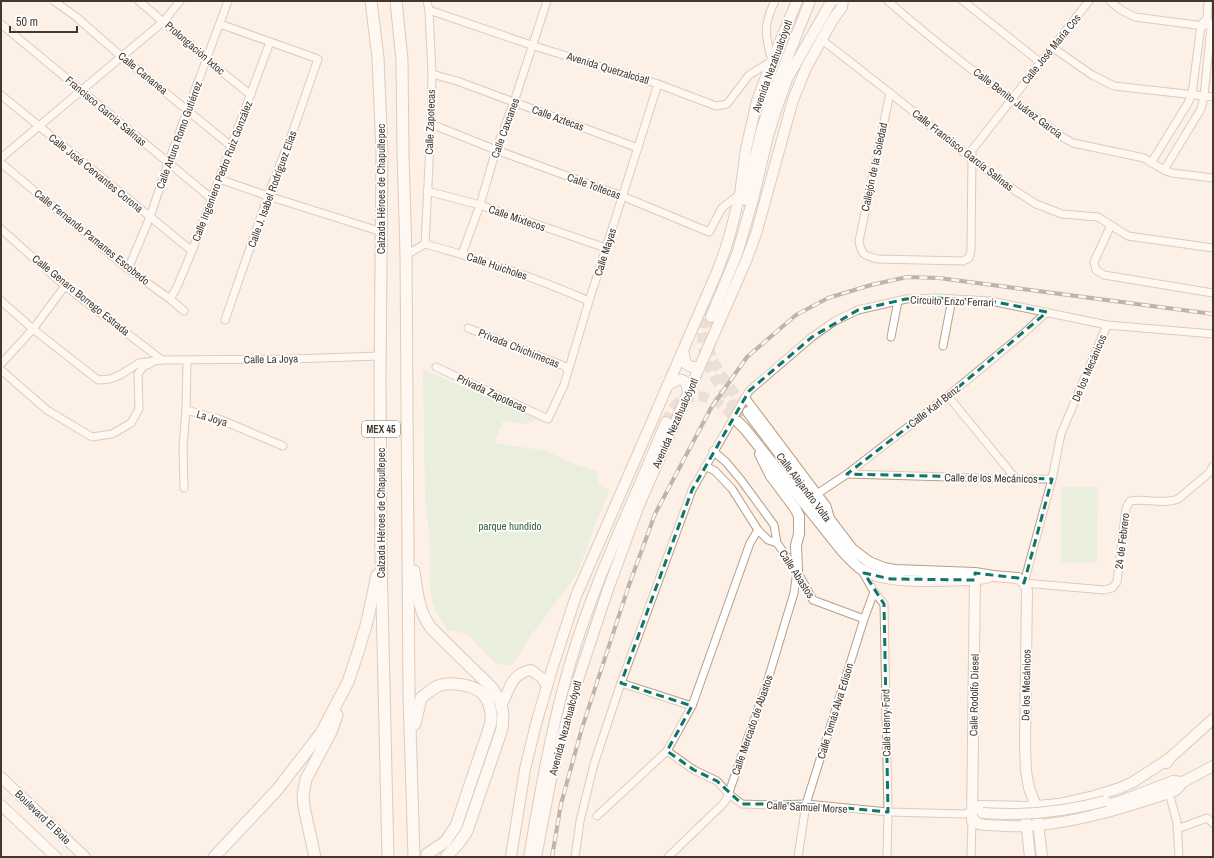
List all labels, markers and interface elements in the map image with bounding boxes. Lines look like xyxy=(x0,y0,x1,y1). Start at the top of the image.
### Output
scale bar xyxy=(10,8,77,34)
street label: Calle José María Cos xyxy=(1018,11,1084,87)
text: 50 m xyxy=(16,14,38,30)
street label: Prolongación Ixtoc xyxy=(162,18,228,78)
street label: Avenida Nezahualcóyotl xyxy=(748,18,795,115)
street label: Calle Cananea xyxy=(115,49,171,97)
street label: Avenida Quetzalcóatl xyxy=(564,49,651,87)
street label: Calle Benito Juárez García xyxy=(971,65,1065,141)
street label: Francisco Garcia Salinas xyxy=(63,73,150,149)
street label: Calle Arturo Romo Gutiérrez xyxy=(153,79,205,191)
street label: Calle Zapotecas xyxy=(422,89,438,155)
street label: Calle Caxcanes xyxy=(488,95,523,160)
street label: Calle Ingeniero Pedro Ruiz González xyxy=(189,98,255,243)
street label: Calle Aztecas xyxy=(530,102,587,134)
street label: Calle Francisco García Salinas xyxy=(910,106,1017,194)
street label: Callejón de la Soledad xyxy=(858,121,890,213)
street label: Calzada Héroes de Chapultepec xyxy=(374,123,388,254)
street label: Calle J. Isabel Rodríguez Elías xyxy=(244,128,300,249)
street label: Calle José Cervantes Corona xyxy=(46,130,146,216)
street label: Calle Toltecas xyxy=(565,170,623,202)
street label: Calle Fernando Pamanes Escobedo xyxy=(31,186,153,288)
street label: Calle Mixtecos xyxy=(487,202,548,234)
street label: Calle Mayas xyxy=(591,226,619,278)
street label: Calle Huicholes xyxy=(465,249,530,283)
street label: Calle Genaro Borrego Estrada xyxy=(29,251,133,339)
street label: Circuito Enzo Ferrari xyxy=(910,293,994,309)
street label: Privada Chichimecas xyxy=(476,325,562,371)
street label: De los Mecánicos xyxy=(1069,332,1110,404)
street label: Calle La Joya xyxy=(244,352,298,366)
street label: Privada Zapotecas xyxy=(455,371,530,416)
street label: Avenida Nezahualcóyotl xyxy=(648,376,701,471)
street label: Calle Karl Benz xyxy=(905,381,963,431)
street label: La Joya xyxy=(195,407,229,429)
road number: MEX 45 xyxy=(362,421,400,437)
street label: Calzada Héroes de Chapultepec xyxy=(374,447,388,578)
street label: Calle Alejandro Volta xyxy=(773,450,835,524)
street label: Calle de los Mecánicos xyxy=(944,470,1038,486)
street label: 24 de Febrero xyxy=(1112,512,1132,570)
park label: parque hundido xyxy=(478,519,542,533)
street label: Calle Abastos xyxy=(776,547,818,601)
street label: De los Mecánicos xyxy=(1018,649,1034,721)
street label: Calle Rodolfo Diesel xyxy=(966,654,982,736)
street label: Calle Tomás Alva Edison xyxy=(814,661,856,761)
street label: Calle Mercado de Abastos xyxy=(728,672,776,777)
street label: Avenida Nezahualcóyotl xyxy=(545,679,584,778)
street label: Calle Henry Ford xyxy=(878,689,894,757)
street label: Boulevard El Bote xyxy=(12,787,74,847)
street label: Calle Samuel Morse xyxy=(766,798,848,816)

